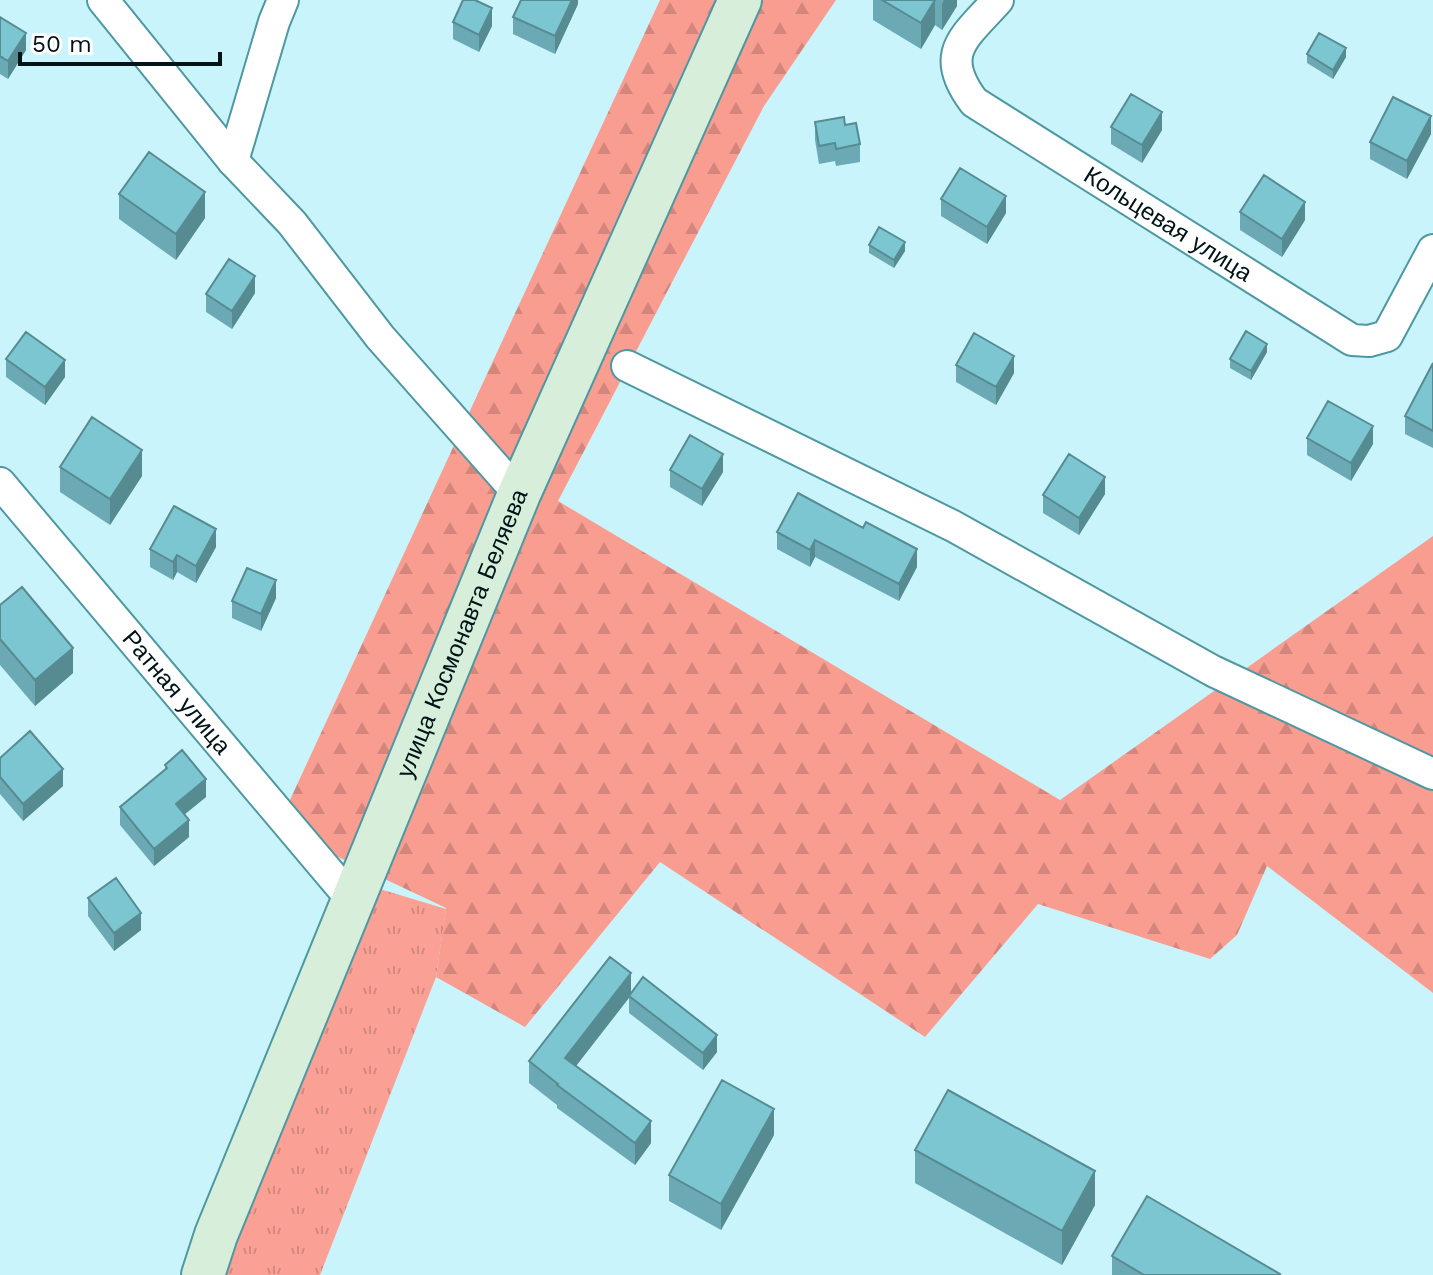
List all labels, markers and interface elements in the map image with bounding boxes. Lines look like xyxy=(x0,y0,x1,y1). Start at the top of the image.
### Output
scale bar xyxy=(20,16,220,66)
text: 50 m xyxy=(32,30,92,58)
street label: Кольцевая улица xyxy=(1079,161,1258,288)
street label: улица Космонавта Беляева xyxy=(391,484,534,782)
street label: Ратная улица xyxy=(117,625,237,760)

